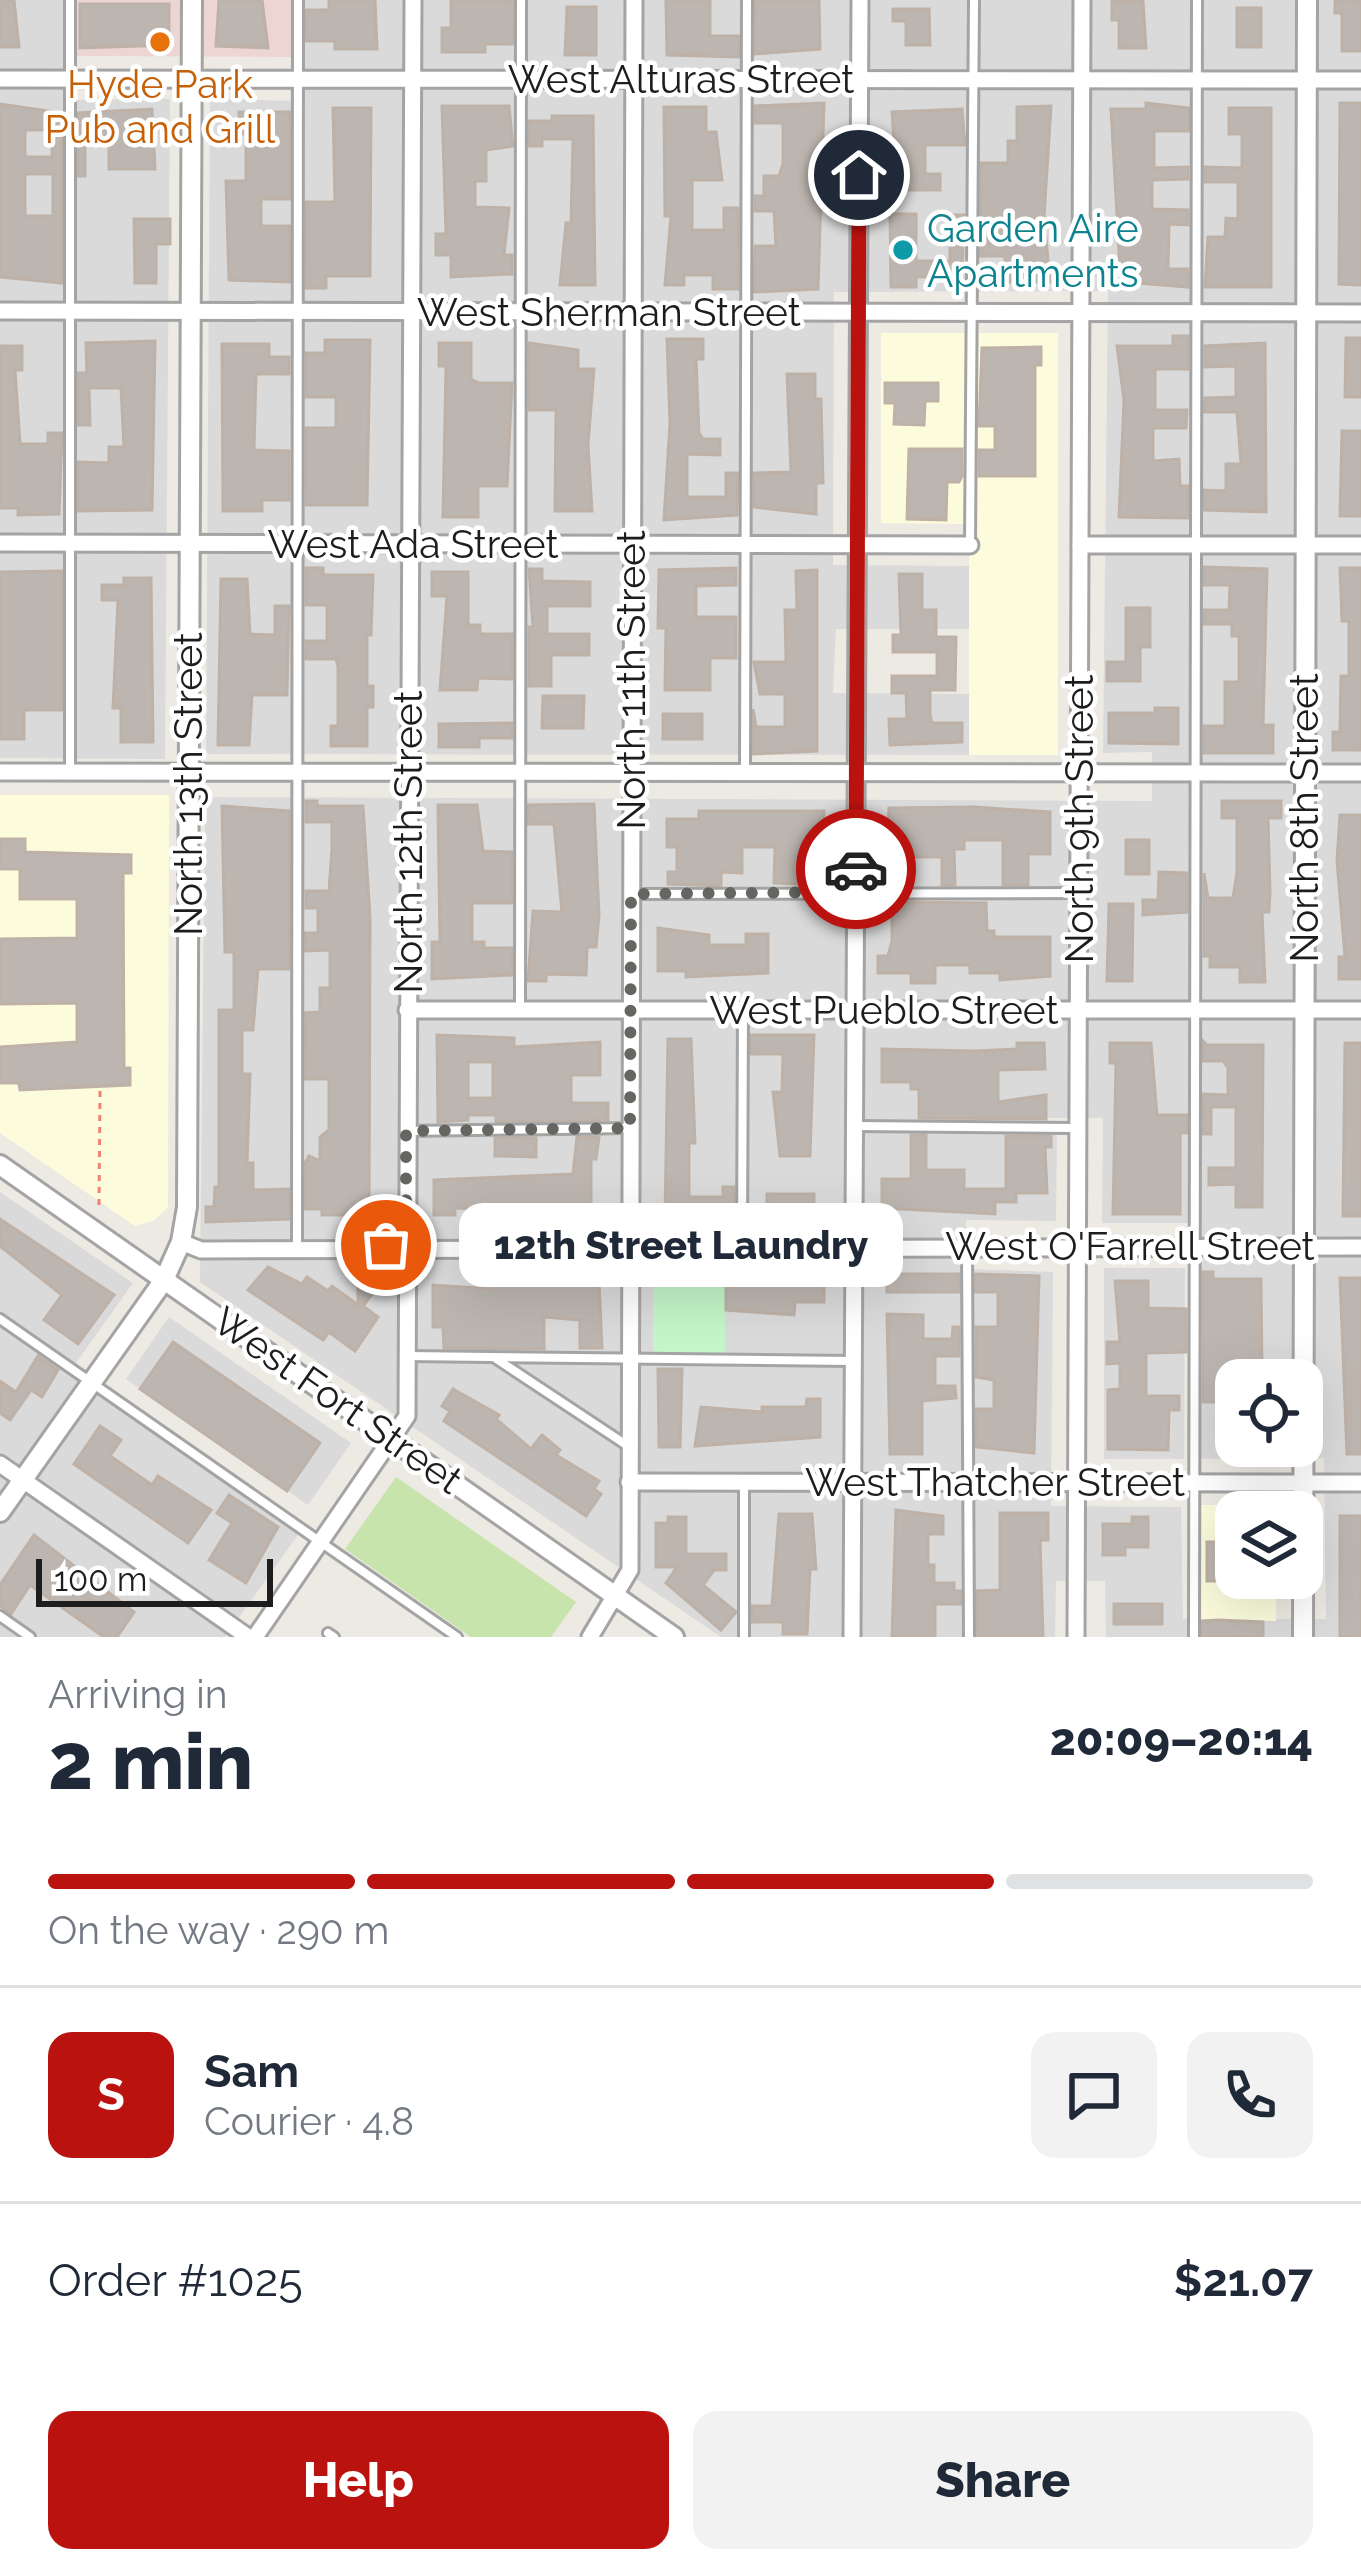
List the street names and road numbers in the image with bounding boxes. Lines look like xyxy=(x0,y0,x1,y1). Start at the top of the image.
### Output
street label: West Alturas Street xyxy=(508,56,854,102)
street label: West Sherman Street xyxy=(417,289,801,335)
street label: West Ada Street xyxy=(267,521,559,567)
street label: North 11th Street xyxy=(608,530,654,830)
street label: North 13th Street xyxy=(165,632,211,936)
street label: North 8th Street xyxy=(1281,673,1327,963)
street label: North 9th Street xyxy=(1056,674,1102,964)
street label: North 12th Street xyxy=(385,690,431,994)
street label: West Pueblo Street xyxy=(709,987,1059,1033)
street label: West O'Farrell Street xyxy=(945,1223,1315,1269)
street label: West Fort Street xyxy=(205,1297,471,1503)
street label: West Thatcher Street xyxy=(805,1459,1185,1505)

